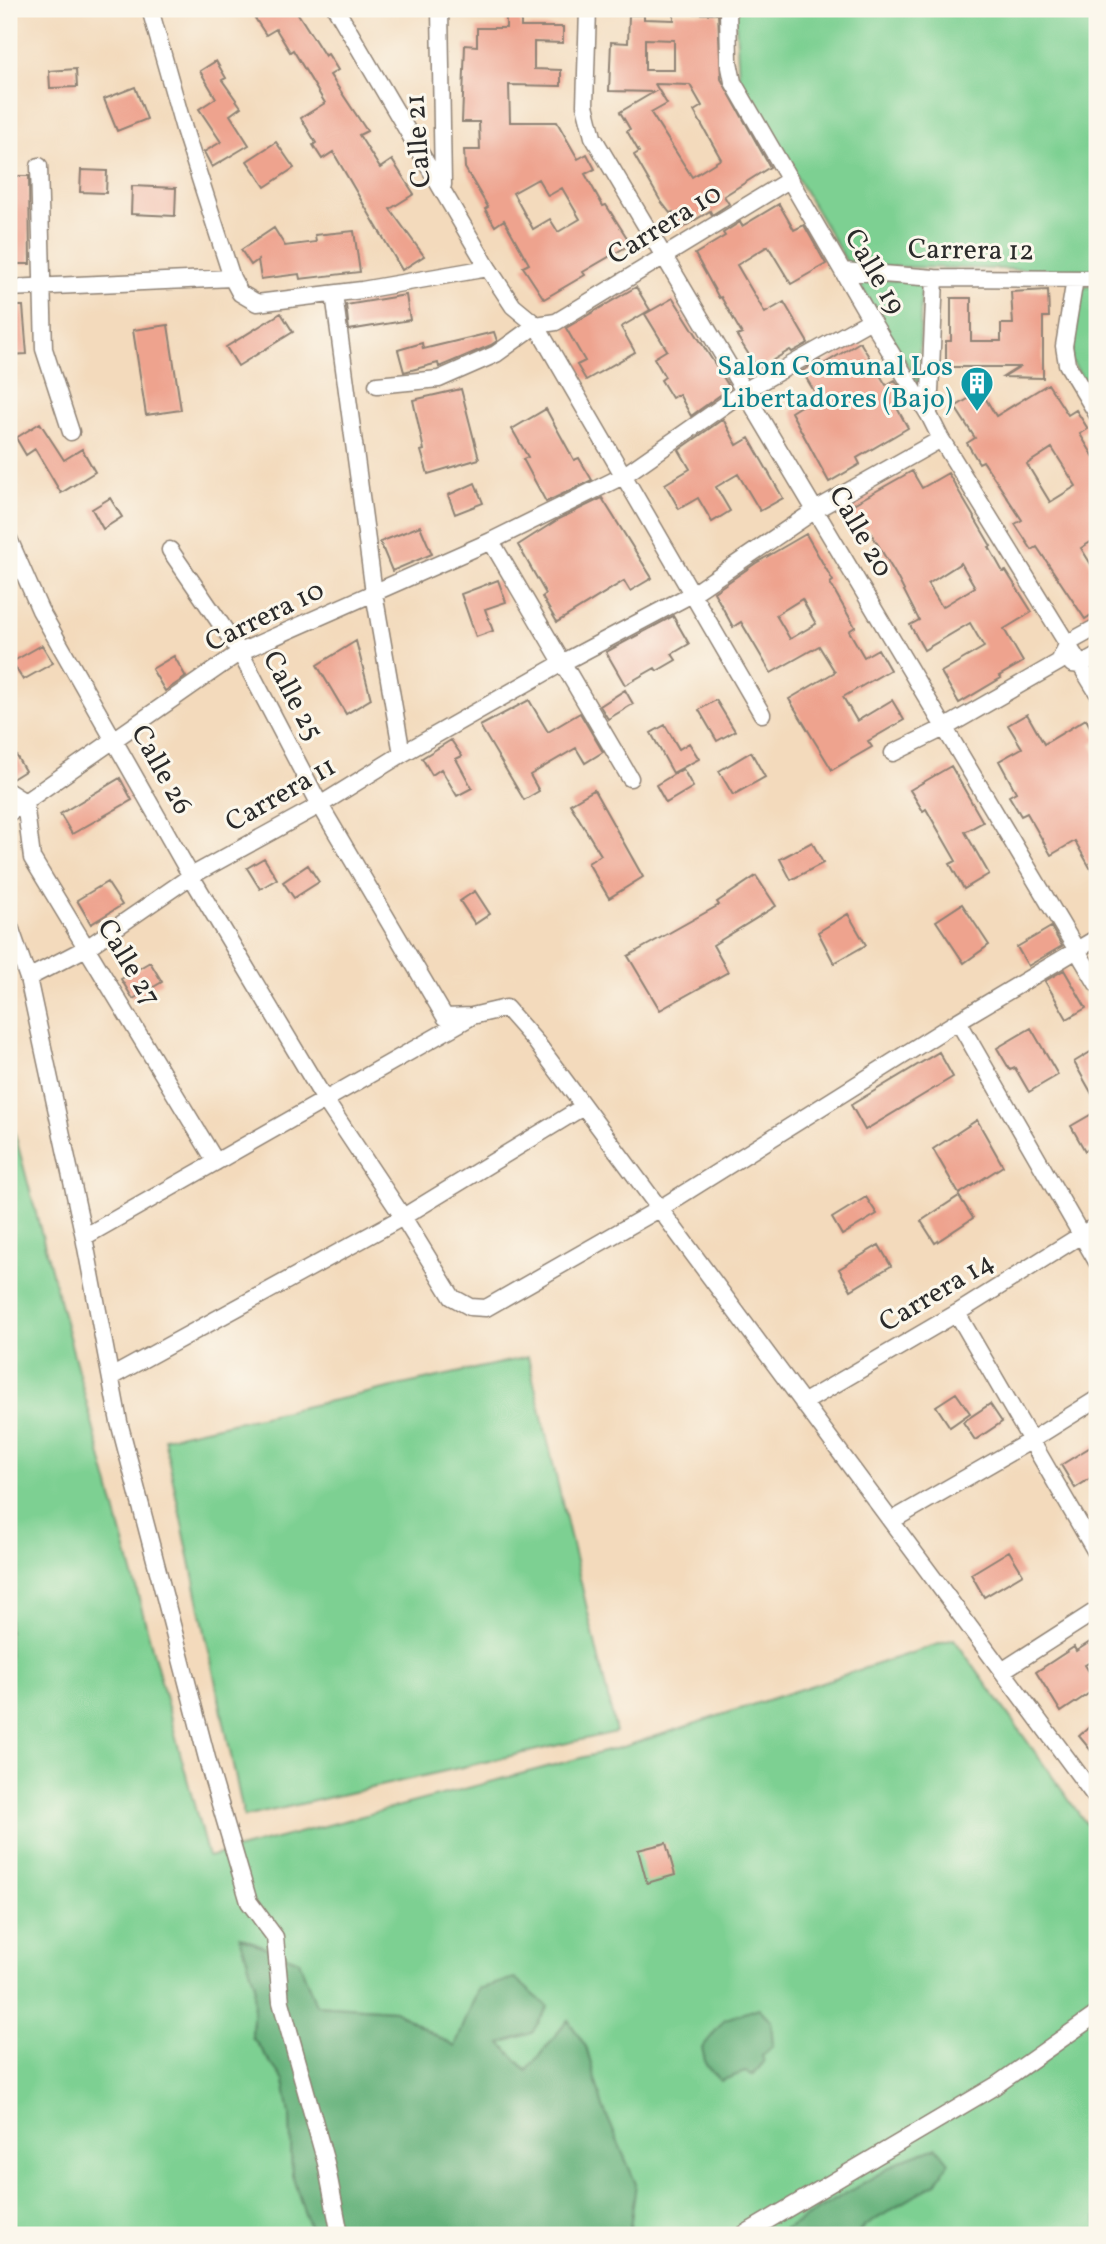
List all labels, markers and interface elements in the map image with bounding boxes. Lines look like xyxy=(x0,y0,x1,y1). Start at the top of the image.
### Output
street label: Calle 21 xyxy=(396,93,442,189)
street label: Carrera 10 xyxy=(600,175,730,275)
street label: Calle 19 xyxy=(834,222,914,322)
street label: Carrera 12 xyxy=(908,230,1034,272)
place label: Salon Comunal Los Libertadores (Bajo) xyxy=(717,348,953,419)
building icon: Salon Comunal Los Libertadores (Bajo) xyxy=(958,364,996,413)
street label: Calle 20 xyxy=(818,479,902,585)
street label: Carrera 10 xyxy=(199,571,331,663)
street label: Calle 25 xyxy=(252,644,332,748)
street label: Calle 26 xyxy=(120,718,202,822)
street label: Carrera 11 xyxy=(218,748,344,842)
street label: Calle 27 xyxy=(87,912,169,1014)
street label: Carrera 14 xyxy=(872,1243,1002,1343)

